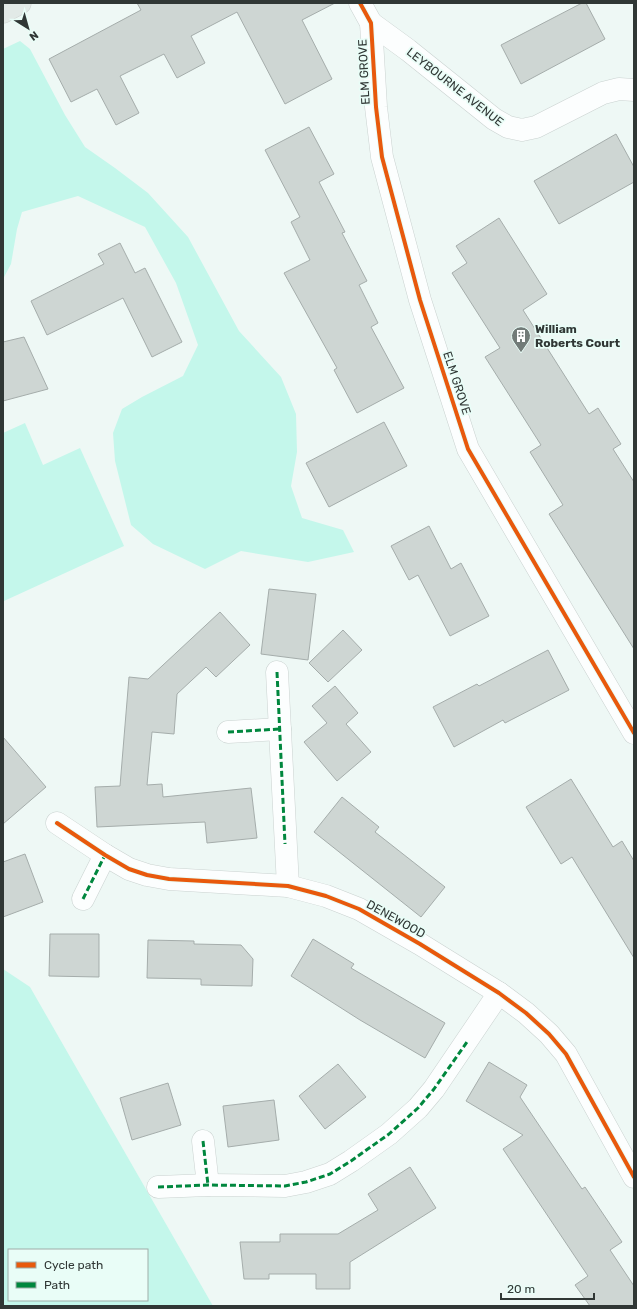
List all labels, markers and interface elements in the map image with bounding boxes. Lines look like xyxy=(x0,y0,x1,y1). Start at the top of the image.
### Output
north arrow xyxy=(8,8,48,48)
text: N xyxy=(27,28,41,43)
street label: ELM GROVE xyxy=(355,39,373,105)
street label: LEYBOURNE AVENUE xyxy=(404,45,506,129)
place label: William Roberts Court xyxy=(535,322,620,350)
building icon: William Roberts Court xyxy=(510,325,532,353)
street label: ELM GROVE xyxy=(440,350,474,416)
street label: DENEWOOD xyxy=(364,897,428,941)
legend xyxy=(8,1249,148,1301)
text: Cycle path xyxy=(44,1258,103,1272)
scale bar xyxy=(501,1275,594,1301)
text: Path xyxy=(44,1278,70,1292)
text: 20 m xyxy=(507,1282,535,1296)

